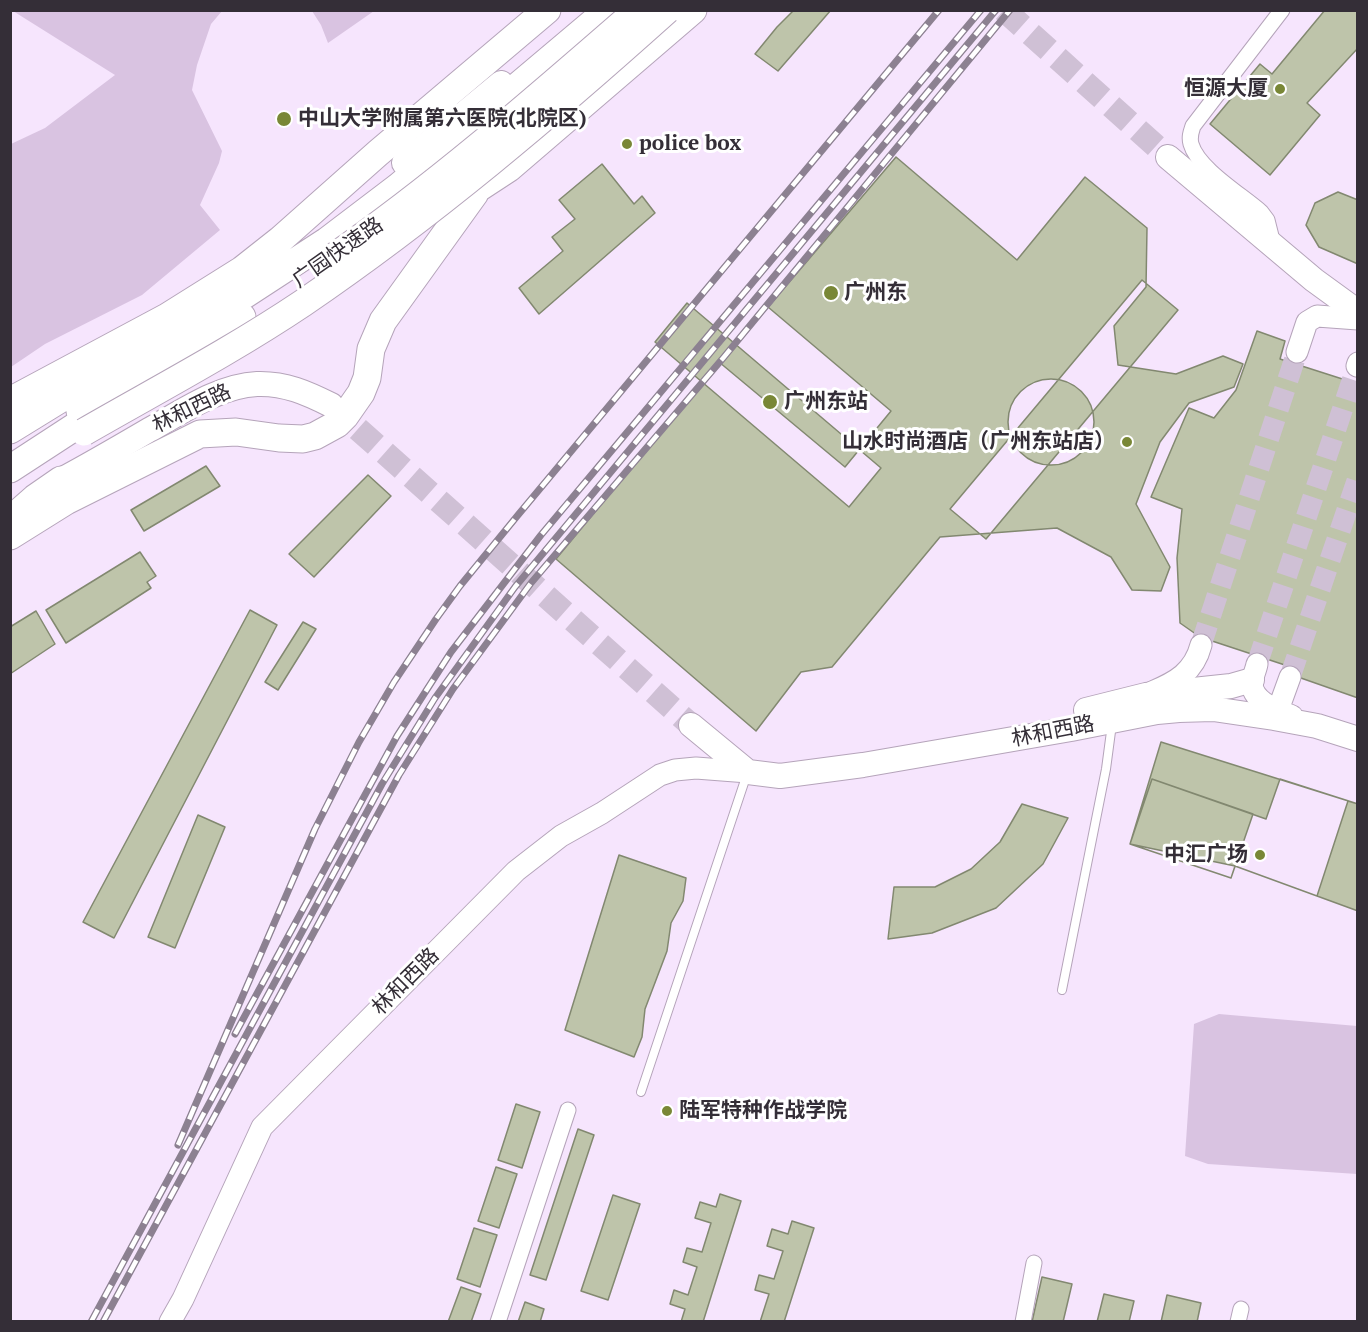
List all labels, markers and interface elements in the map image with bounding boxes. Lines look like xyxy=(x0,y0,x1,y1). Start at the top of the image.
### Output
place label: 恒源大厦 xyxy=(1184,76,1268,102)
marker: 恒源大厦 xyxy=(1273,82,1287,96)
place label: 中山大学附属第六医院(北院区) xyxy=(298,106,587,132)
marker: 中山大学附属第六医院(北院区) xyxy=(275,110,293,128)
place label: police box xyxy=(639,131,741,157)
marker: police box xyxy=(620,137,634,151)
street label: 广园快速路 xyxy=(288,213,388,293)
place label: 广州东 xyxy=(844,280,907,306)
marker: 广州东 xyxy=(822,284,840,302)
street label: 林和西路 xyxy=(149,379,235,439)
place label: 广州东站 xyxy=(784,389,868,415)
marker: 广州东站 xyxy=(761,393,779,411)
place label: 山水时尚酒店（广州东站店） xyxy=(842,429,1115,455)
marker: 山水时尚酒店（广州东站店） xyxy=(1120,435,1134,449)
street label: 林和西路 xyxy=(1009,712,1097,752)
place label: 中汇广场 xyxy=(1164,842,1248,868)
marker: 中汇广场 xyxy=(1253,848,1267,862)
street label: 林和西路 xyxy=(367,943,445,1021)
place label: 陆军特种作战学院 xyxy=(679,1098,847,1124)
marker: 陆军特种作战学院 xyxy=(660,1104,674,1118)

